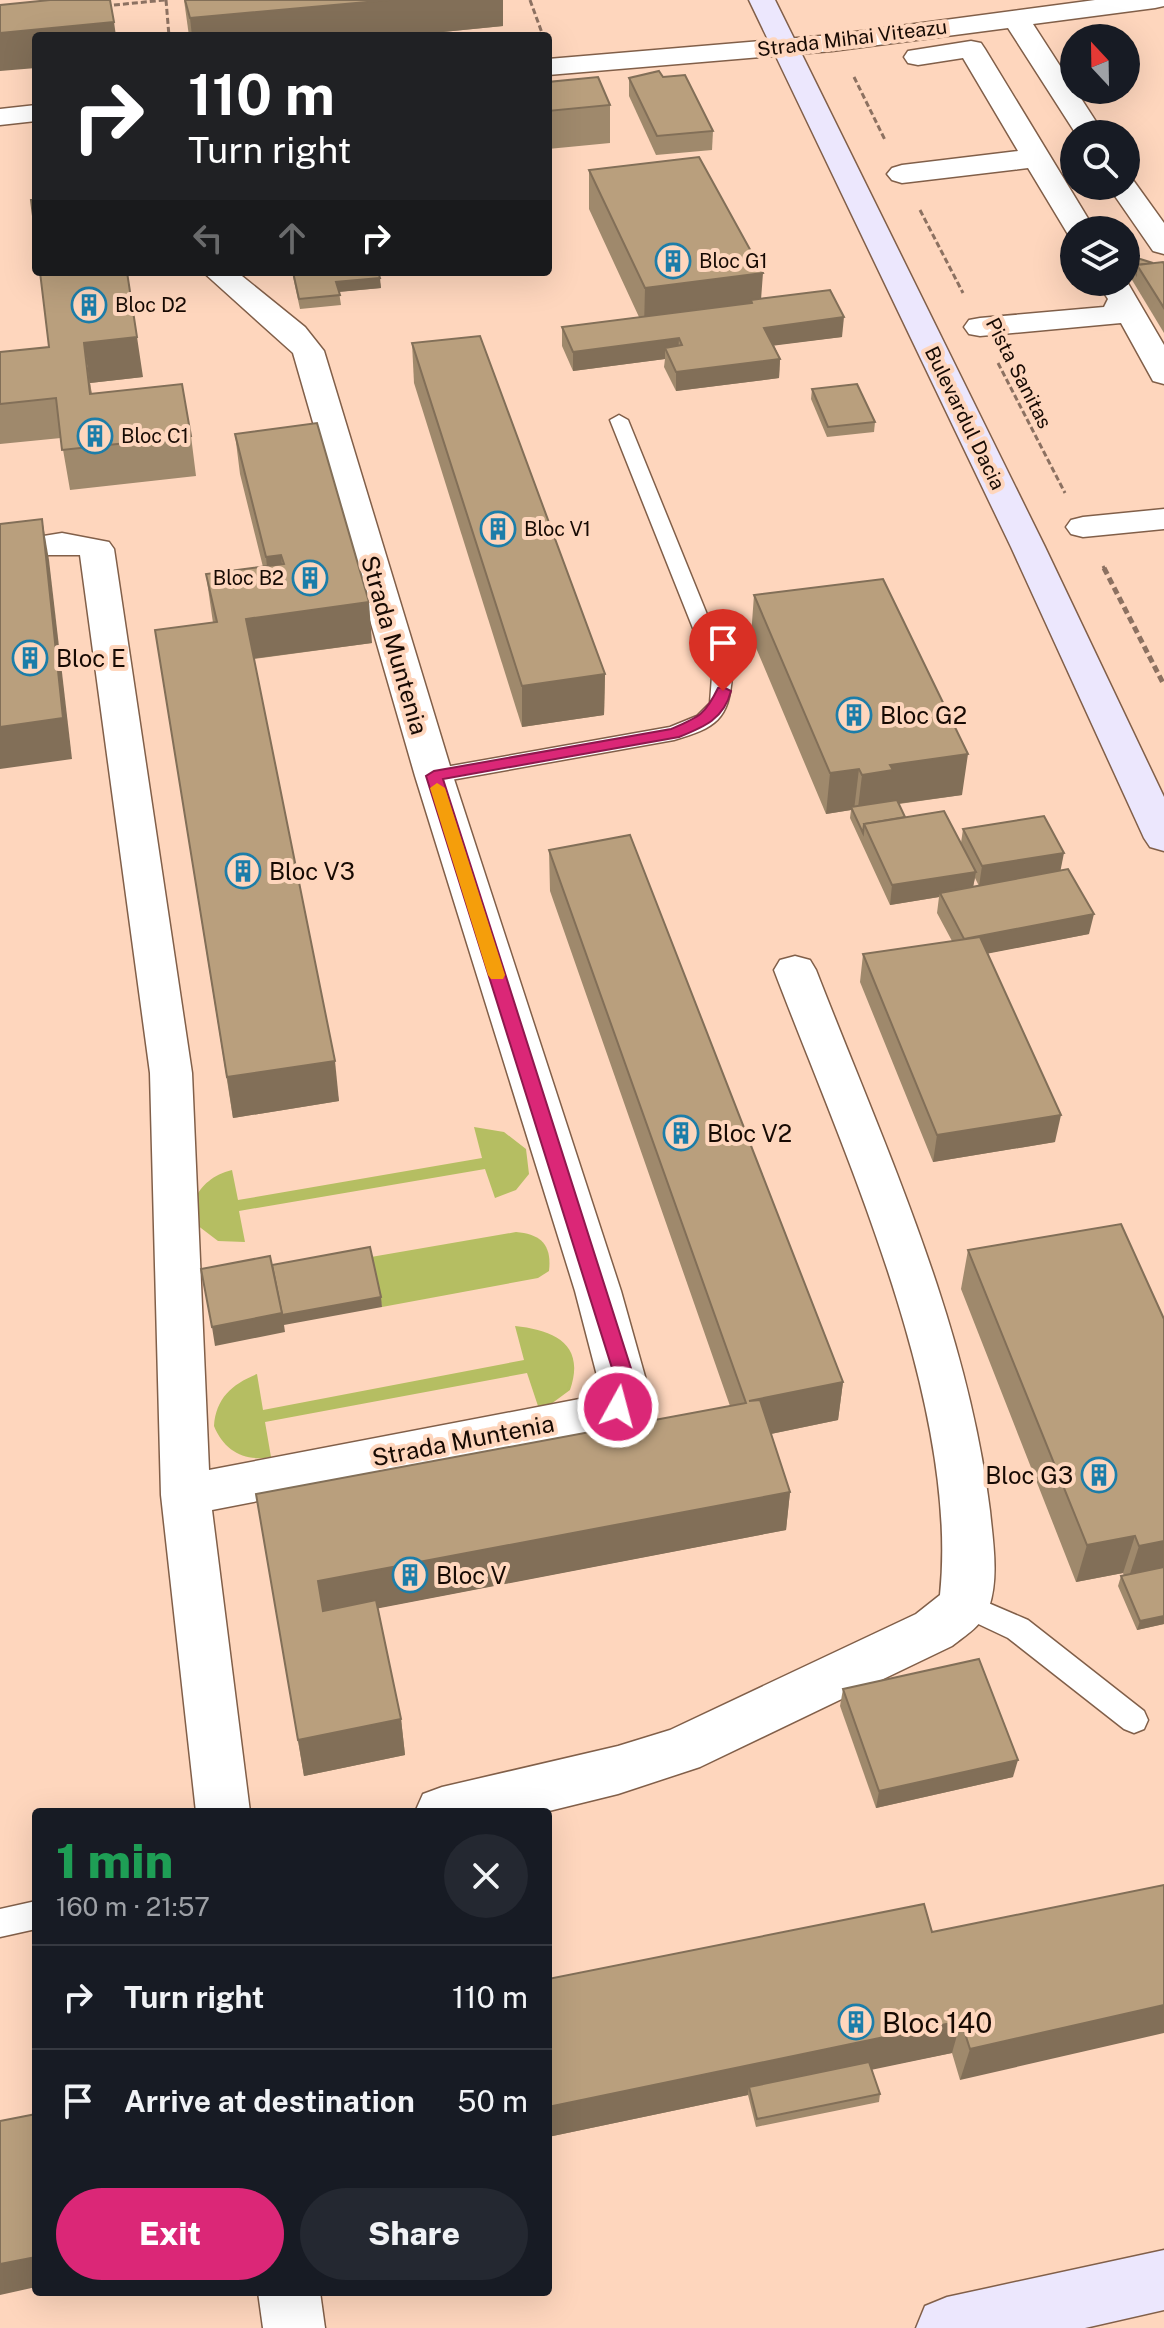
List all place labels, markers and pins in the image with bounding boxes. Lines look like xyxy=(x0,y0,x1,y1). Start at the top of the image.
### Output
building icon: Bloc G1 xyxy=(654,242,692,280)
place label: Bloc G1 xyxy=(699,249,768,273)
building icon: Bloc D2 xyxy=(70,286,108,324)
place label: Bloc D2 xyxy=(115,293,187,317)
building icon: Bloc C1 xyxy=(76,417,114,455)
place label: Bloc C1 xyxy=(121,424,189,448)
building icon: Bloc V1 xyxy=(479,510,517,548)
place label: Bloc V1 xyxy=(524,517,591,541)
building icon: Bloc B2 xyxy=(291,559,329,597)
place label: Bloc B2 xyxy=(213,566,284,590)
pin xyxy=(689,609,757,691)
building icon: Bloc E xyxy=(11,639,49,677)
place label: Bloc E xyxy=(56,644,126,672)
building icon: Bloc G2 xyxy=(835,696,873,734)
place label: Bloc G2 xyxy=(880,701,967,729)
building icon: Bloc V3 xyxy=(224,852,262,890)
place label: Bloc V3 xyxy=(269,857,355,885)
building icon: Bloc V2 xyxy=(662,1114,700,1152)
place label: Bloc V2 xyxy=(707,1119,792,1147)
building icon: Bloc G3 xyxy=(1080,1456,1118,1494)
place label: Bloc G3 xyxy=(985,1461,1073,1489)
building icon: Bloc V xyxy=(391,1556,429,1594)
place label: Bloc V xyxy=(436,1561,507,1589)
building icon: Bloc 140 xyxy=(837,2003,875,2041)
place label: Bloc 140 xyxy=(882,2006,992,2039)

